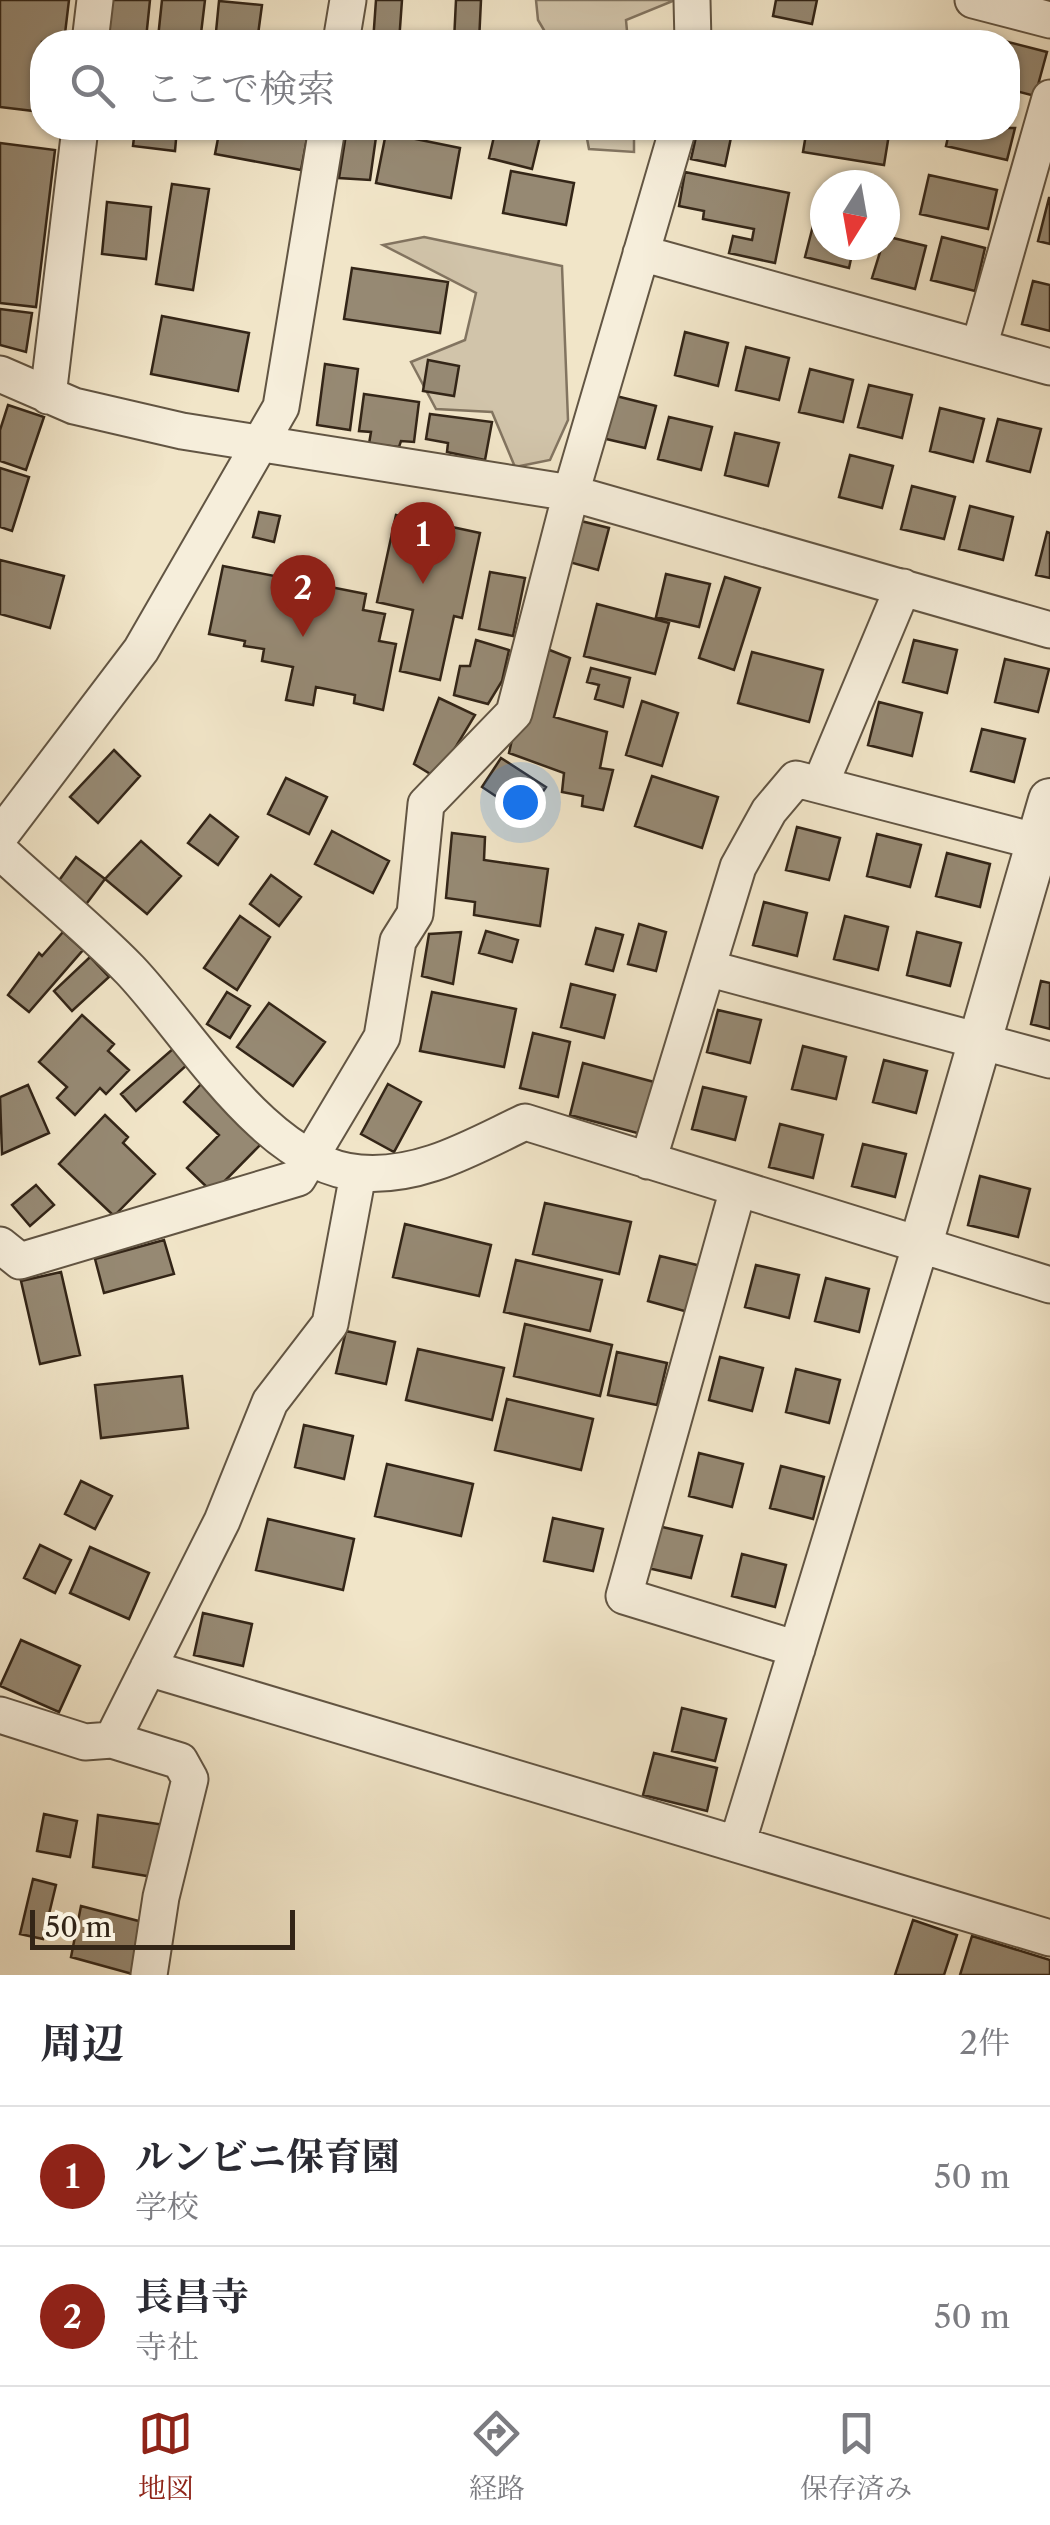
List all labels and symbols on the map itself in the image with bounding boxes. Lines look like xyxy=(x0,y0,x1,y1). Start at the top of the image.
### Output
north arrow xyxy=(810,170,900,260)
pin: 1 xyxy=(390,502,456,584)
pin: 2 xyxy=(270,554,336,637)
your location xyxy=(495,777,546,828)
scale bar xyxy=(30,1905,295,1950)

